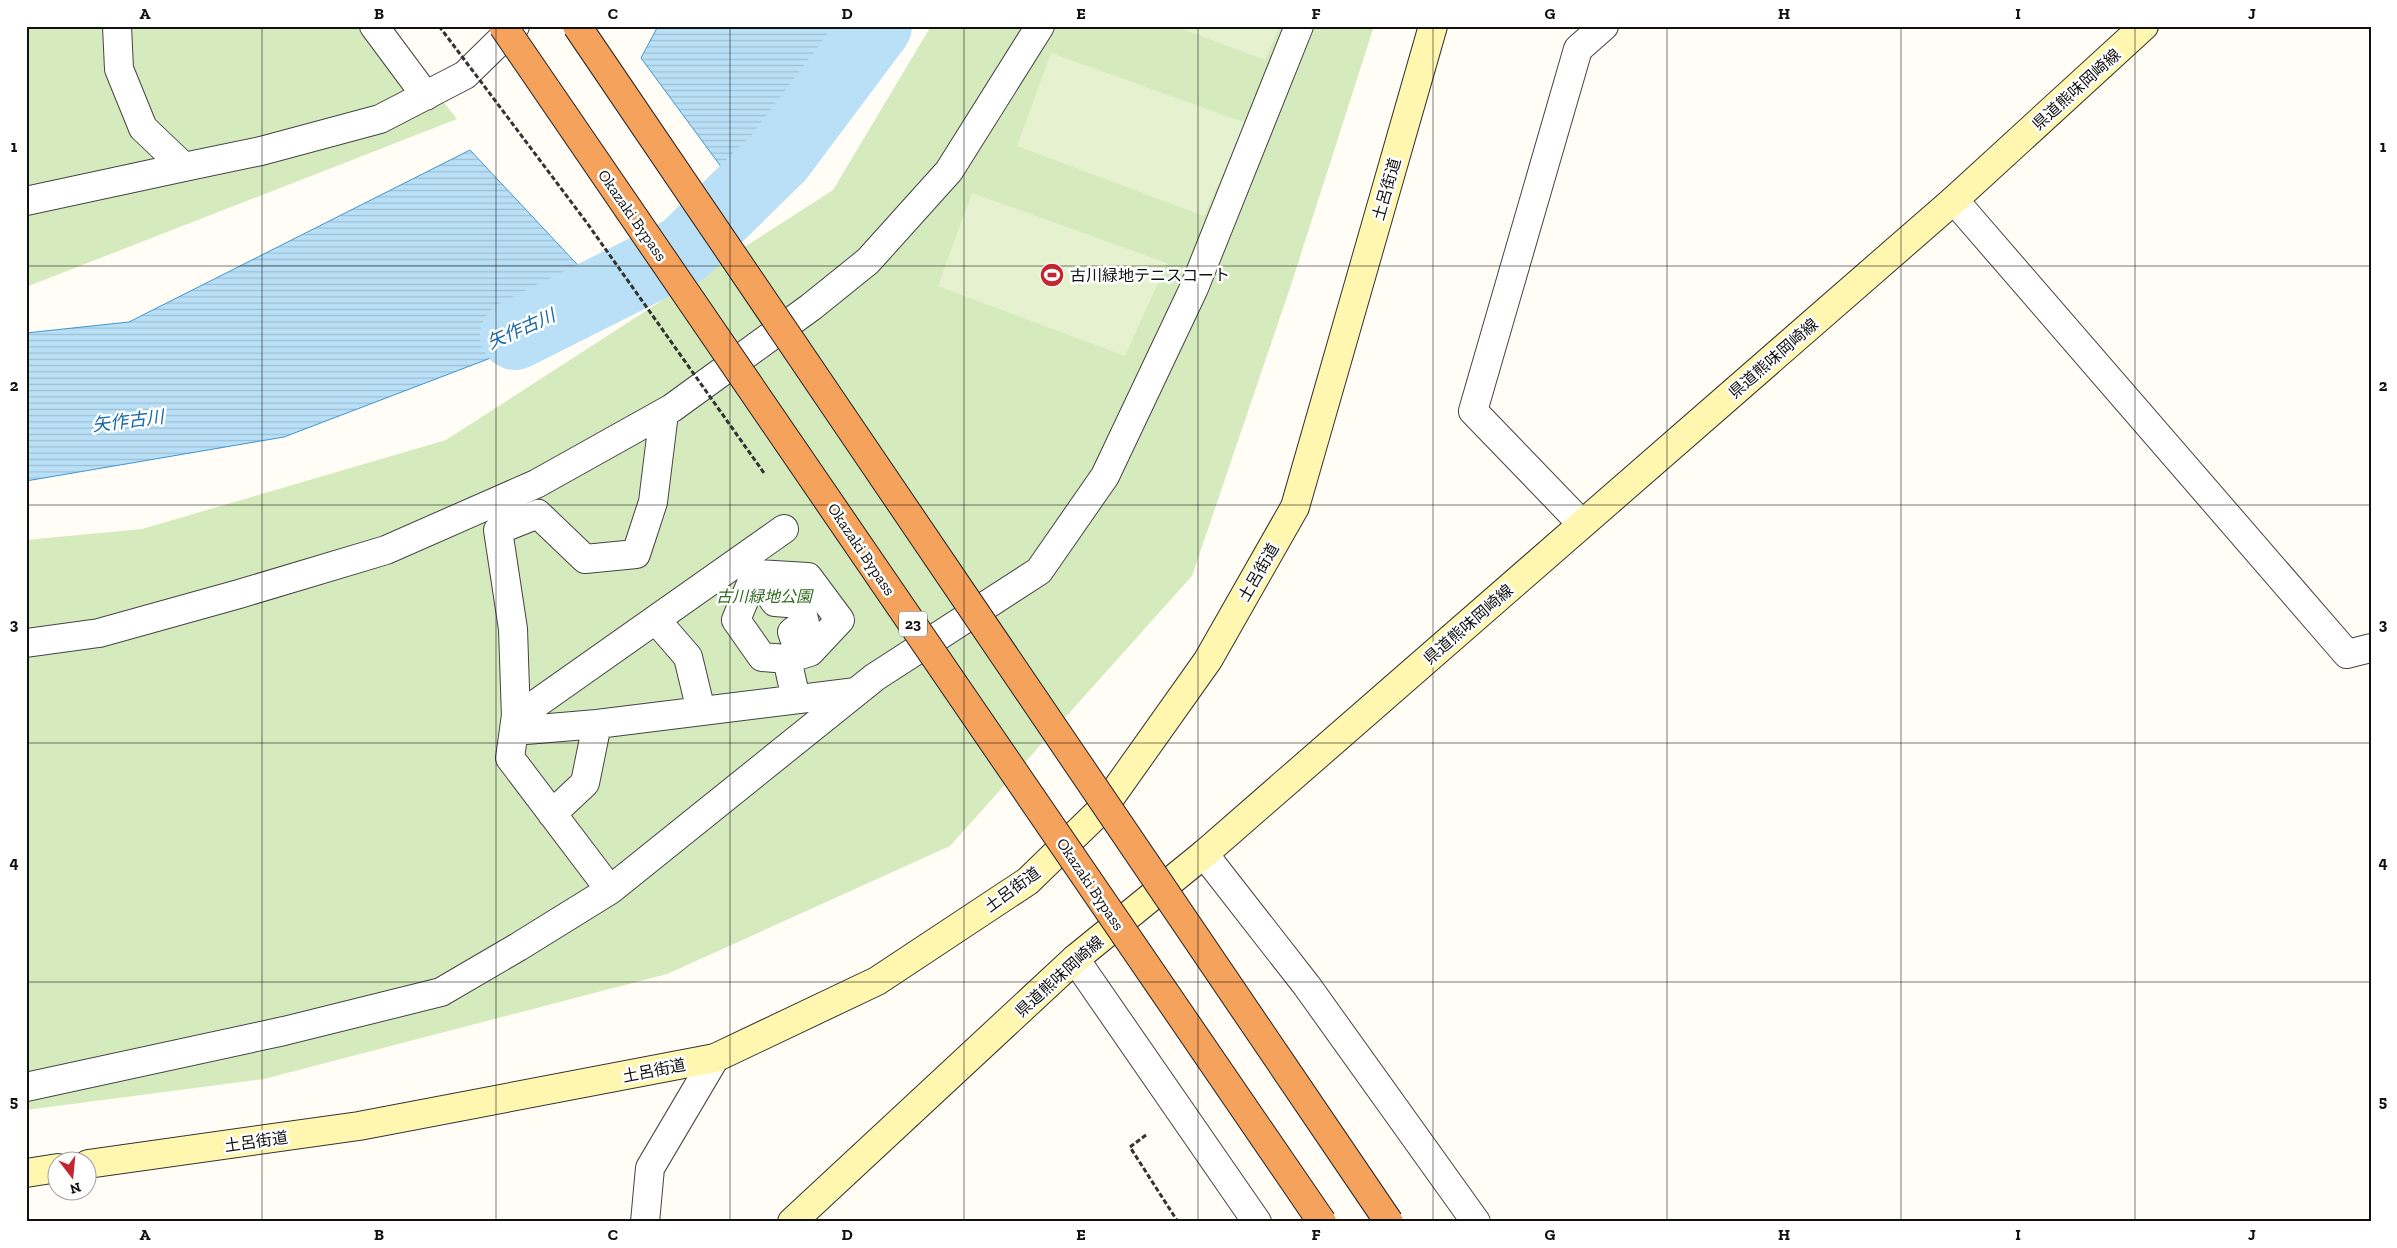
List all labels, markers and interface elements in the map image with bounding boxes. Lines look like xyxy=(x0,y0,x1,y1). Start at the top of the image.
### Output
text: A xyxy=(140,4,151,23)
text: B xyxy=(374,4,384,23)
text: C xyxy=(608,4,618,23)
text: D xyxy=(841,4,853,23)
text: E xyxy=(1076,4,1086,23)
text: F xyxy=(1311,4,1321,23)
text: G xyxy=(1545,4,1556,23)
text: H xyxy=(1778,4,1790,23)
text: I xyxy=(2015,4,2021,23)
text: J xyxy=(2248,4,2256,23)
street label: 県道熊味岡崎線 xyxy=(2028,45,2124,134)
text: 1 xyxy=(11,137,18,156)
text: 1 xyxy=(2380,137,2387,156)
street label: 土呂街道 xyxy=(1369,156,1404,223)
street label: Okazaki Bypass xyxy=(594,166,671,265)
sports icon: 古川緑地テニスコート xyxy=(1039,262,1065,288)
place label: 古川緑地テニスコート xyxy=(1070,266,1230,285)
water label: 矢作古川 xyxy=(484,303,560,354)
street label: 県道熊味岡崎線 xyxy=(1725,314,1822,402)
text: 2 xyxy=(10,376,19,395)
text: 2 xyxy=(2379,376,2388,395)
water label: 矢作古川 xyxy=(91,405,167,436)
street label: Okazaki Bypass xyxy=(824,499,899,599)
street label: 土呂街道 xyxy=(1234,540,1283,605)
street label: 県道熊味岡崎線 xyxy=(1420,580,1517,668)
park label: 古川緑地公園 xyxy=(716,587,814,606)
road number: 23 xyxy=(899,612,927,636)
text: 3 xyxy=(10,615,19,634)
text: 3 xyxy=(2379,615,2388,634)
street label: Okazaki Bypass xyxy=(1053,834,1128,934)
text: 4 xyxy=(9,853,19,872)
text: 4 xyxy=(2378,853,2388,872)
street label: 土呂街道 xyxy=(981,863,1044,916)
street label: 県道熊味岡崎線 xyxy=(1011,932,1107,1021)
street label: 土呂街道 xyxy=(621,1055,687,1086)
text: 5 xyxy=(10,1092,18,1111)
text: 5 xyxy=(2379,1092,2387,1111)
street label: 土呂街道 xyxy=(223,1128,289,1155)
north arrow xyxy=(48,1150,98,1200)
text: N xyxy=(68,1178,83,1198)
text: A xyxy=(140,1225,151,1244)
text: B xyxy=(374,1225,384,1244)
text: C xyxy=(608,1225,618,1244)
text: D xyxy=(841,1225,853,1244)
text: E xyxy=(1076,1225,1086,1244)
text: F xyxy=(1311,1225,1321,1244)
text: G xyxy=(1545,1225,1556,1244)
text: H xyxy=(1778,1225,1790,1244)
text: I xyxy=(2015,1225,2021,1244)
text: J xyxy=(2248,1225,2256,1244)

